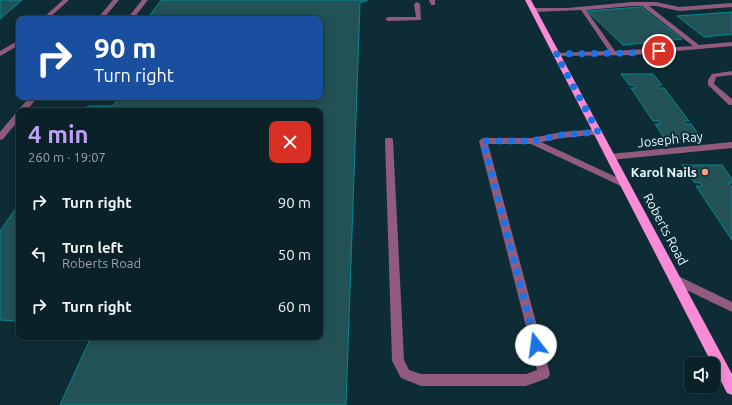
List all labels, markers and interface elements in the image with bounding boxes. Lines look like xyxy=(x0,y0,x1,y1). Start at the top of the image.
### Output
icon: right xyxy=(28,32,80,84)
text: 90 m xyxy=(94,32,156,63)
pin xyxy=(642,34,676,68)
icon: arrive xyxy=(648,40,670,62)
text: Turn right xyxy=(94,65,174,85)
text: 4 min xyxy=(28,121,89,148)
button: close xyxy=(269,121,311,163)
street label: Joseph Ray xyxy=(637,129,703,149)
text: 260 m · 19:07 xyxy=(28,150,106,164)
place label: Karol Nails xyxy=(631,165,697,179)
marker: Karol Nails xyxy=(700,167,710,177)
icon: right xyxy=(28,191,50,213)
street label: Roberts Road xyxy=(641,191,691,267)
text: Turn right xyxy=(62,194,132,211)
text: 90 m xyxy=(278,194,311,211)
text: Turn left xyxy=(62,239,123,256)
icon: left xyxy=(28,243,50,265)
text: 50 m xyxy=(278,246,311,263)
text: Roberts Road xyxy=(62,256,141,270)
icon: right xyxy=(28,295,50,317)
text: Turn right xyxy=(62,298,132,315)
text: 60 m xyxy=(278,298,311,315)
position arrow xyxy=(515,324,557,366)
map controls xyxy=(684,357,720,393)
button: sound xyxy=(684,357,720,393)

